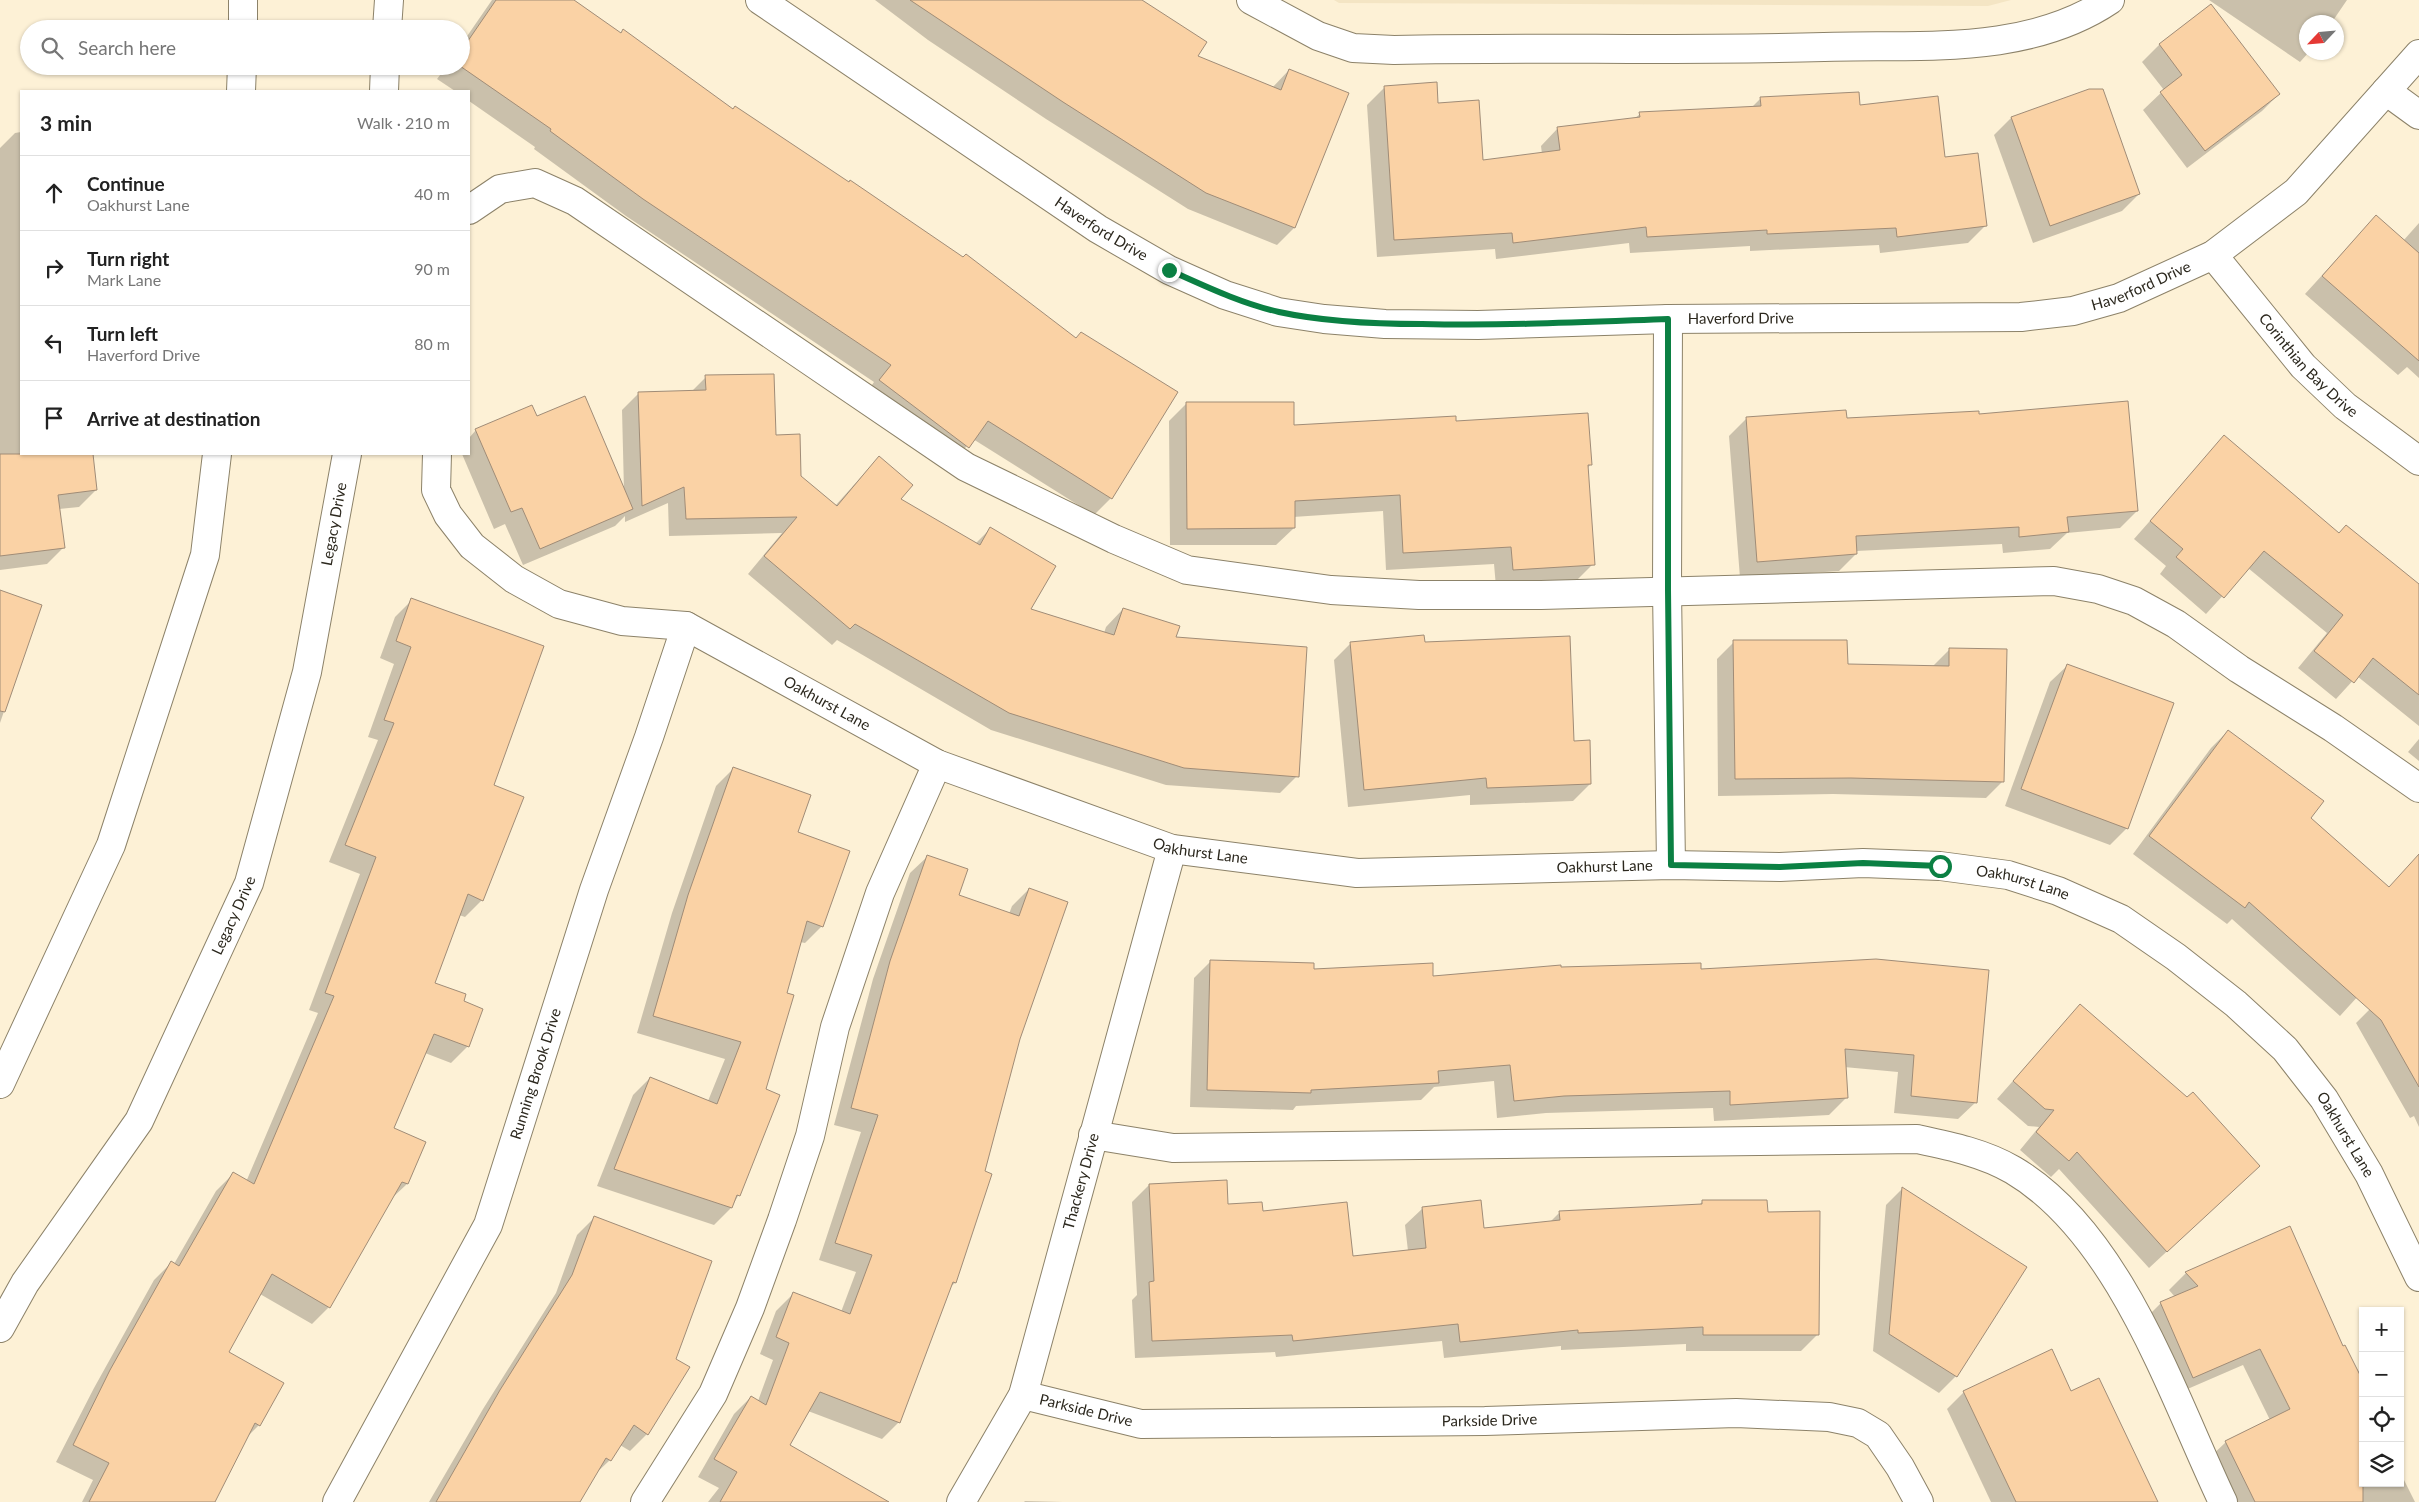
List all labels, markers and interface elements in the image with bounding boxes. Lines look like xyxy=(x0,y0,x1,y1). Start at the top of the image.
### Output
north arrow xyxy=(2299,15,2344,60)
search box xyxy=(20,20,470,75)
icon: search xyxy=(38,34,66,62)
text: Search here xyxy=(78,36,176,59)
text: 3 min xyxy=(40,110,92,135)
text: Walk · 210 m xyxy=(357,113,450,132)
text: Continue xyxy=(87,172,165,195)
icon: ahead xyxy=(40,179,68,207)
text: 40 m xyxy=(414,184,450,203)
street label: Haverford Drive xyxy=(1052,192,1151,264)
text: Oakhurst Lane xyxy=(87,195,190,214)
text: Turn right xyxy=(87,247,169,270)
icon: right xyxy=(40,254,68,282)
street label: Haverford Drive xyxy=(2089,256,2193,313)
text: 90 m xyxy=(414,259,450,278)
route end xyxy=(1158,259,1181,282)
text: Mark Lane xyxy=(87,270,161,289)
street label: Haverford Drive xyxy=(1688,308,1794,327)
street label: Corinthian Bay Drive xyxy=(2256,309,2362,420)
text: Turn left xyxy=(87,322,158,345)
icon: left xyxy=(40,329,68,357)
text: 80 m xyxy=(414,334,450,353)
text: Haverford Drive xyxy=(87,345,200,364)
icon: arrive xyxy=(40,404,68,432)
text: Arrive at destination xyxy=(87,407,260,430)
street label: Legacy Drive xyxy=(317,481,350,567)
street label: Oakhurst Lane xyxy=(781,671,874,734)
street label: Oakhurst Lane xyxy=(1151,833,1249,867)
street label: Oakhurst Lane xyxy=(1556,855,1653,876)
route start xyxy=(1929,855,1952,878)
street label: Oakhurst Lane xyxy=(1975,861,2073,903)
street label: Legacy Drive xyxy=(207,874,258,957)
street label: Running Brook Drive xyxy=(506,1006,564,1142)
street label: Oakhurst Lane xyxy=(2314,1088,2379,1180)
street label: Thackery Drive xyxy=(1059,1131,1102,1231)
map controls xyxy=(2359,1307,2404,1487)
button: + xyxy=(2359,1307,2404,1352)
button: − xyxy=(2359,1352,2404,1397)
street label: Parkside Drive xyxy=(1038,1389,1135,1430)
button: locate xyxy=(2359,1397,2404,1442)
street label: Parkside Drive xyxy=(1442,1409,1537,1429)
button: layers xyxy=(2359,1442,2404,1487)

